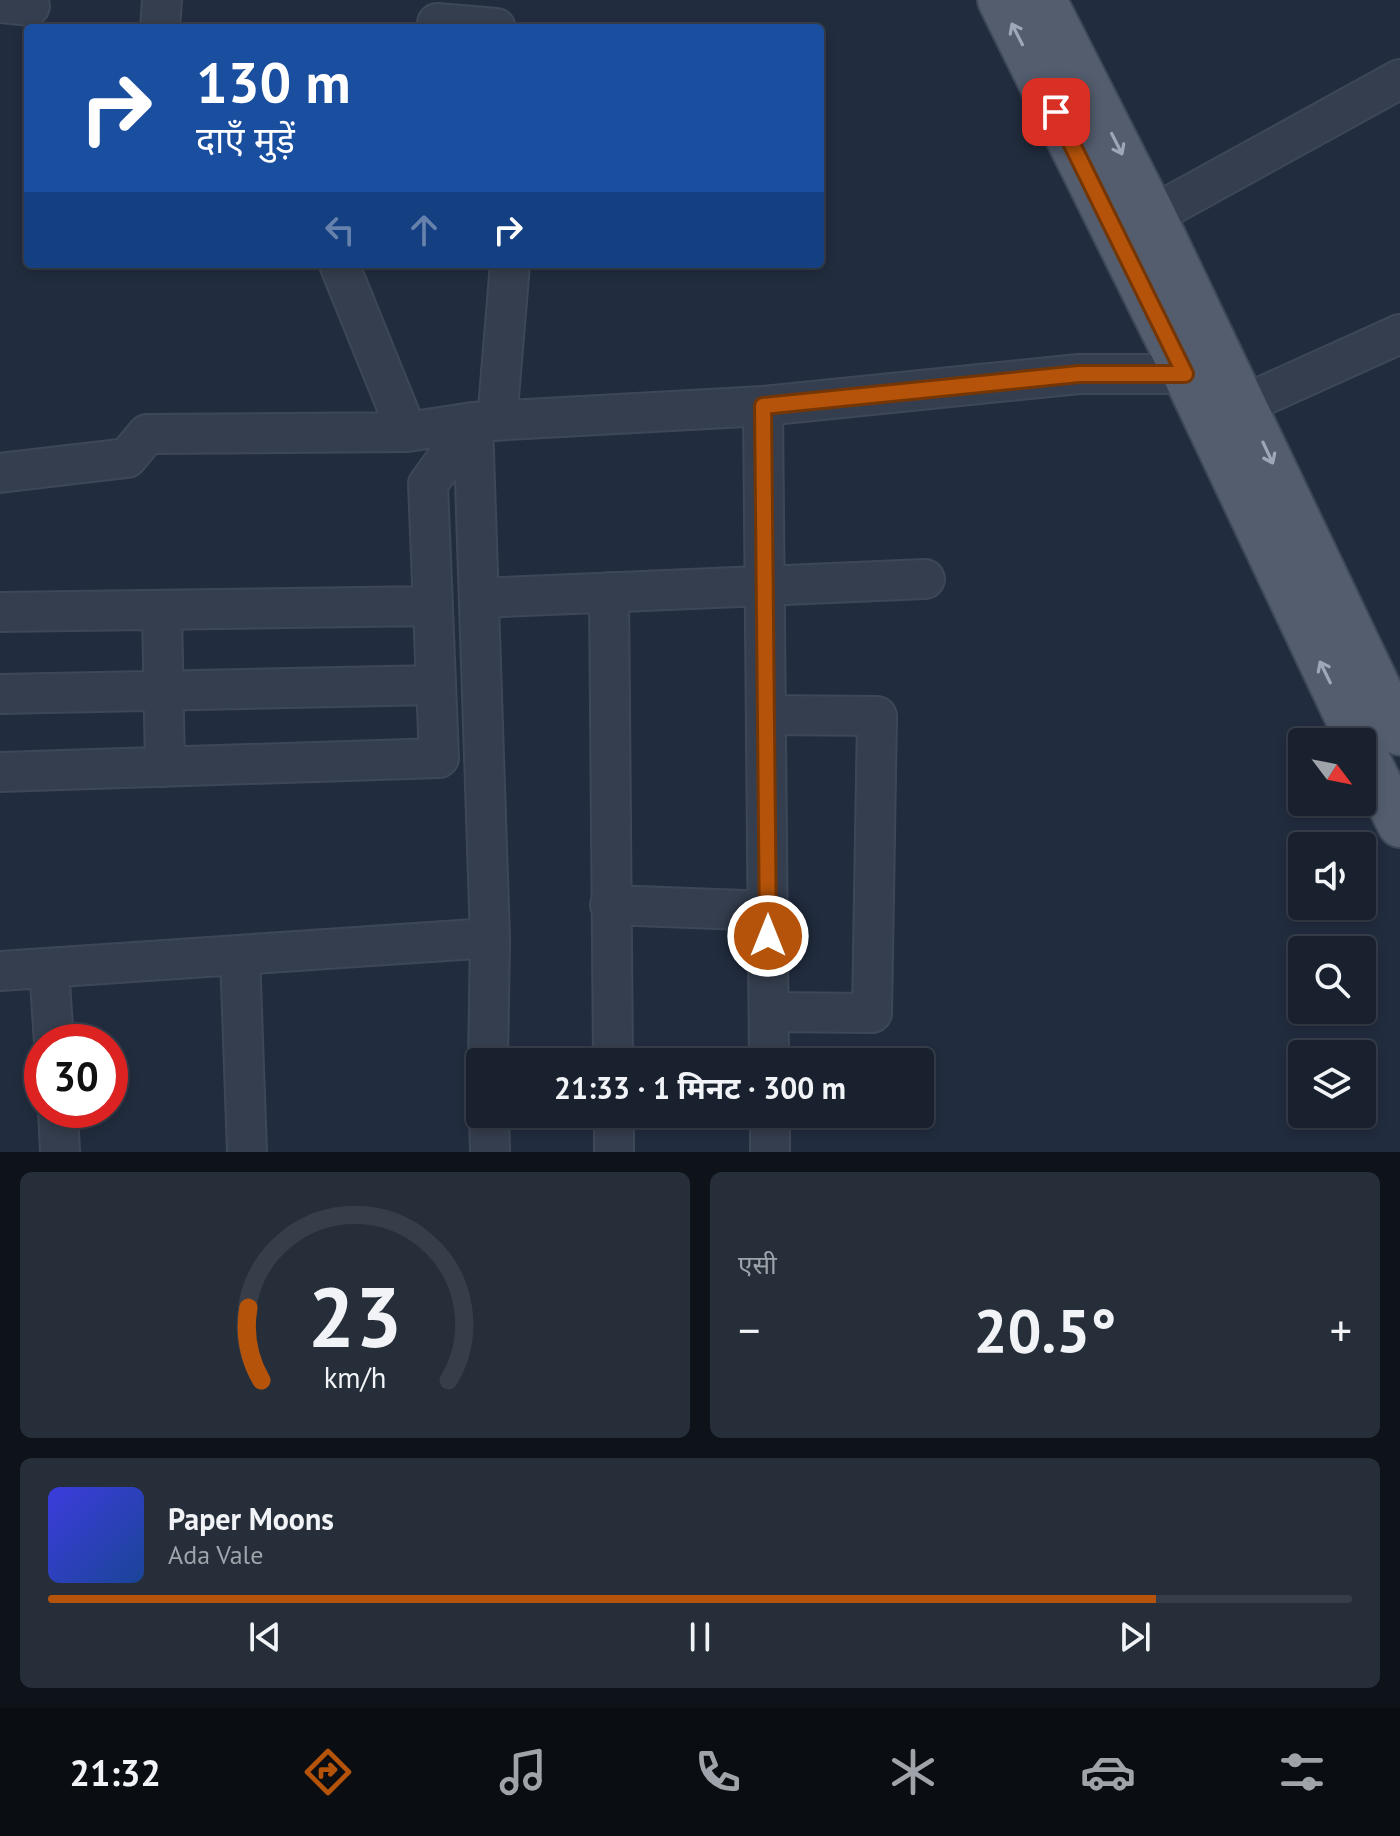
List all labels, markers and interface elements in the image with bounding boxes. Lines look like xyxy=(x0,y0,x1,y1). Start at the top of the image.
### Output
one-way arrow xyxy=(1009,23,1025,47)
text: 130 m xyxy=(196,46,351,118)
icon: right xyxy=(64,56,168,160)
pin xyxy=(1022,78,1090,146)
icon: arrive xyxy=(1034,90,1078,134)
text: दाएँ मुड़ें xyxy=(196,116,295,163)
one-way arrow xyxy=(1110,132,1126,156)
icon: left xyxy=(318,208,362,252)
icon: ahead xyxy=(402,208,446,252)
icon: right xyxy=(486,208,530,252)
one-way arrow xyxy=(1261,441,1276,465)
one-way arrow xyxy=(1317,660,1332,684)
north arrow xyxy=(1288,728,1376,816)
map controls xyxy=(1288,728,1376,1128)
button: sound xyxy=(1288,832,1376,920)
position arrow xyxy=(726,894,810,978)
button: search xyxy=(1288,936,1376,1024)
speed limit sign: 30 xyxy=(24,1024,128,1128)
button: layers xyxy=(1288,1040,1376,1128)
text: 21:33 · 1 मिनट · 300 m xyxy=(554,1068,846,1107)
text: एसी xyxy=(738,1248,777,1281)
text: 23 xyxy=(308,1262,402,1370)
text: 20.5° xyxy=(973,1291,1117,1369)
text: − xyxy=(738,1301,760,1358)
text: + xyxy=(1330,1301,1352,1358)
text: km/h xyxy=(324,1359,386,1396)
text: Paper Moons xyxy=(168,1499,334,1538)
text: Ada Vale xyxy=(168,1538,263,1571)
icon: previous xyxy=(243,1615,287,1659)
icon: pause xyxy=(678,1615,722,1659)
icon: next xyxy=(1113,1615,1157,1659)
icon: directions xyxy=(300,1744,356,1800)
icon: music xyxy=(495,1744,551,1800)
icon: phone xyxy=(690,1744,746,1800)
icon: climate xyxy=(885,1744,941,1800)
icon: car xyxy=(1080,1744,1136,1800)
icon: filters xyxy=(1274,1744,1330,1800)
text: 21:32 xyxy=(69,1749,161,1796)

